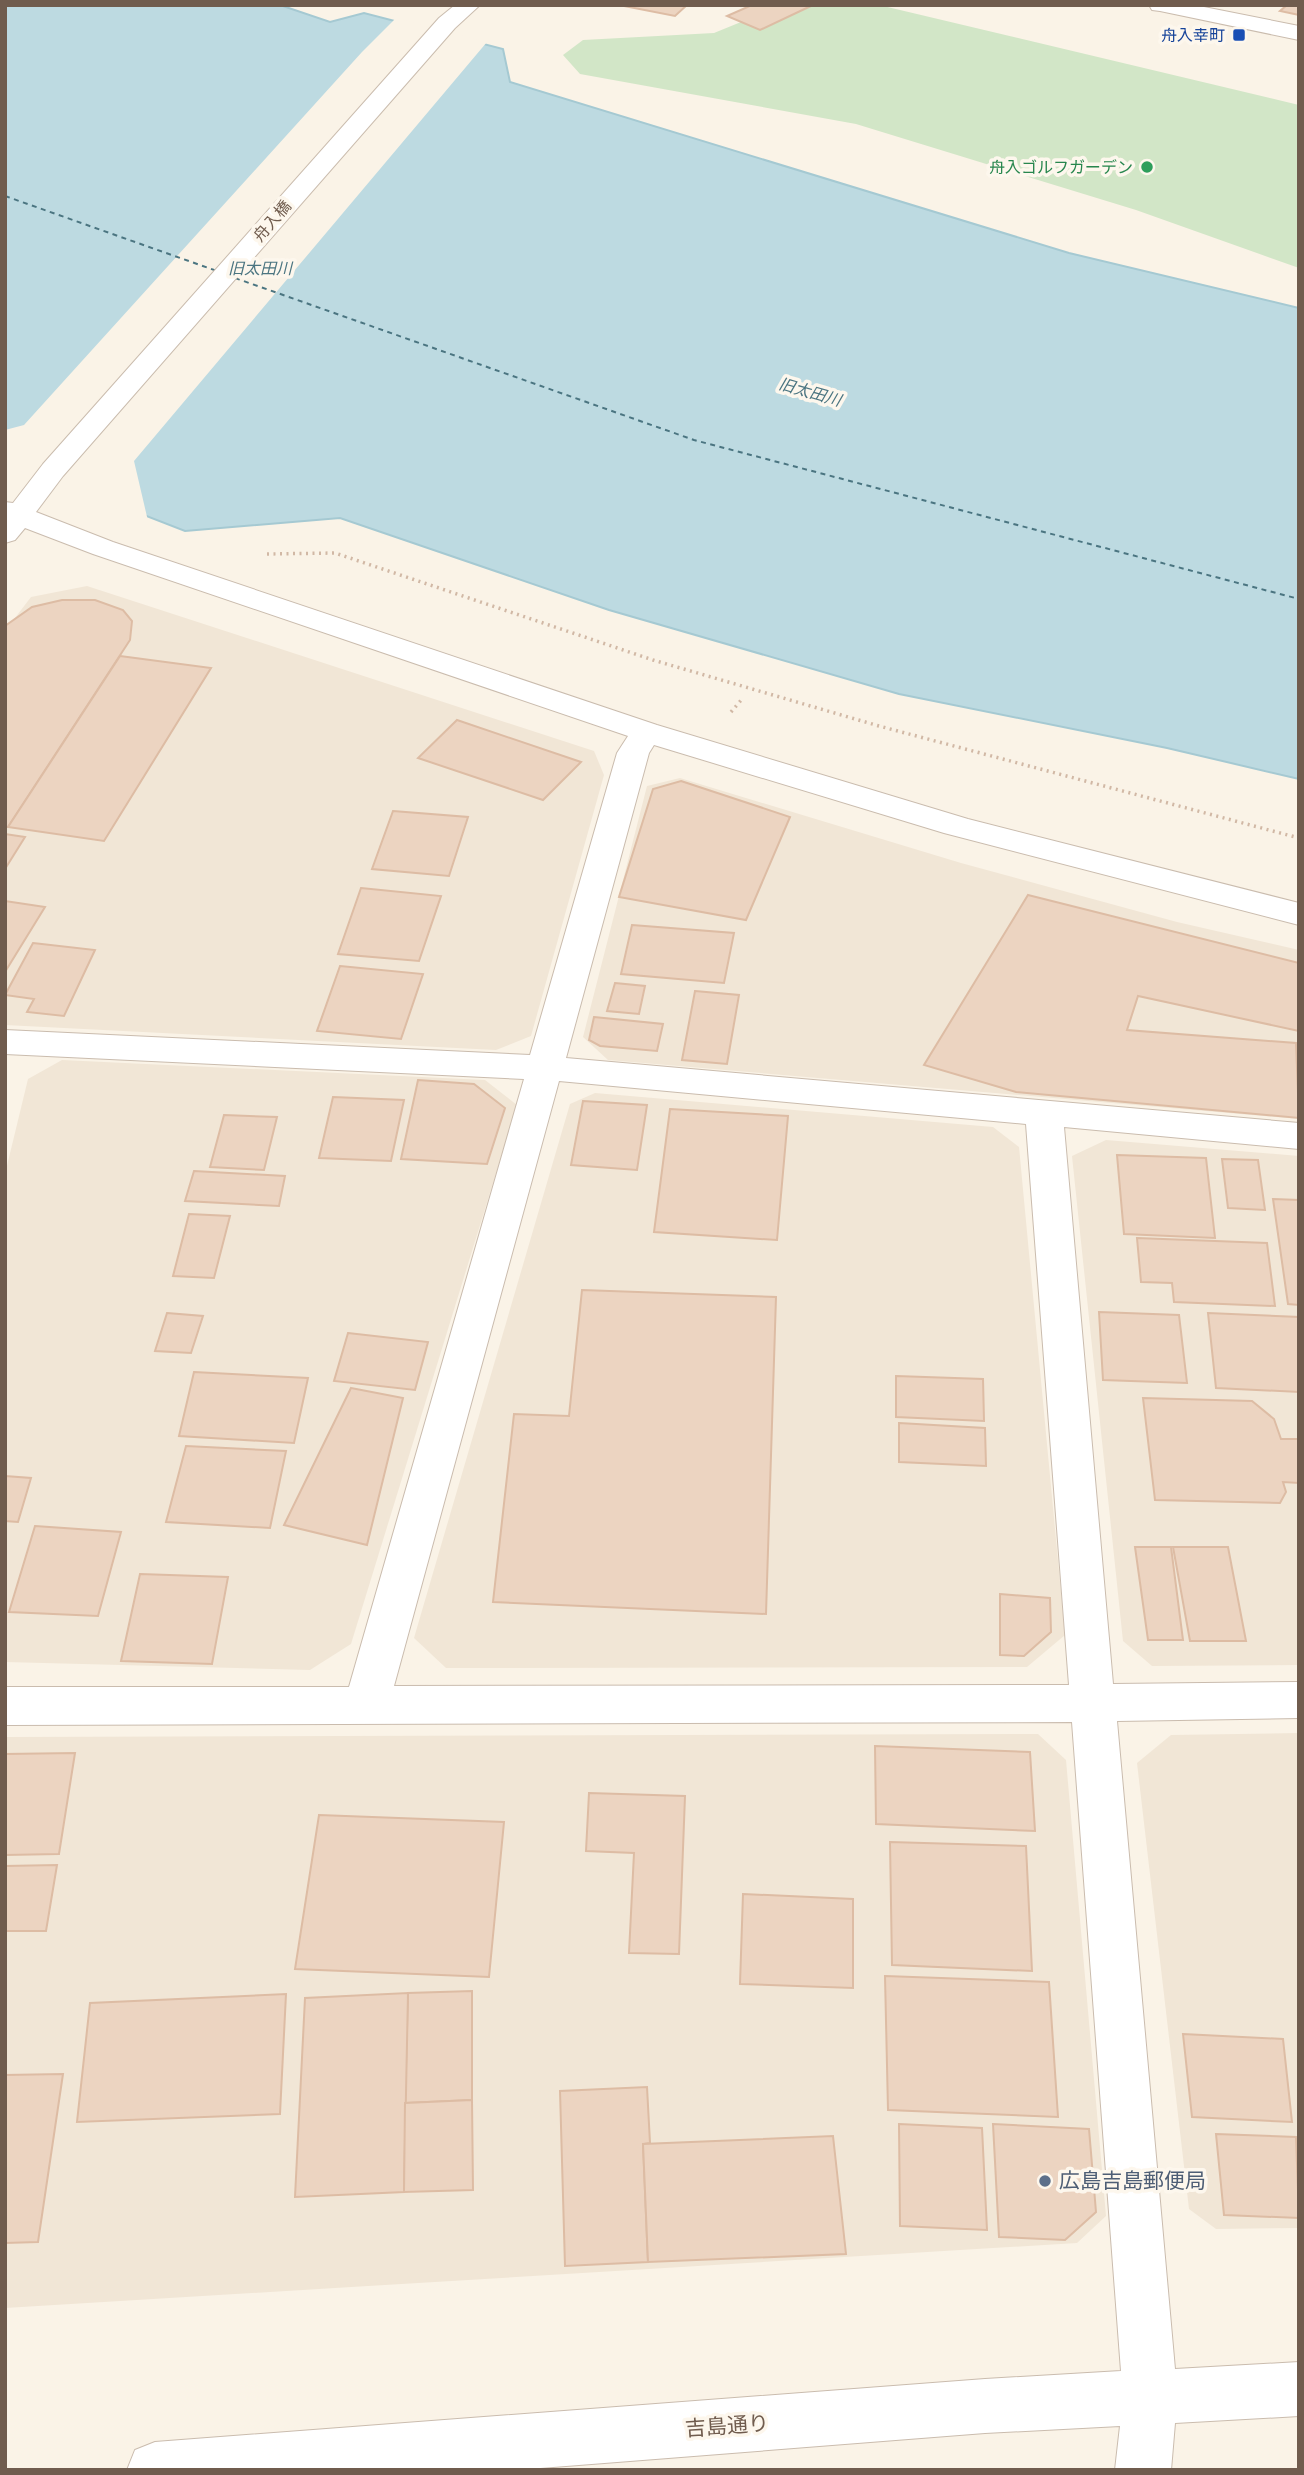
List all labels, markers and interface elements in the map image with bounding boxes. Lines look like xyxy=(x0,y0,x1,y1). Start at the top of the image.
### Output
place label: 舟入幸町 xyxy=(1161,26,1225,45)
marker: 舟入幸町 xyxy=(1231,27,1247,43)
place label: 舟入ゴルフガーデン xyxy=(989,158,1133,177)
marker: 舟入ゴルフガーデン xyxy=(1139,159,1155,175)
street label: 舟入橋 xyxy=(249,197,295,245)
water label: 旧太田川 xyxy=(228,259,294,278)
water label: 旧太田川 xyxy=(777,374,845,411)
place label: 広島吉島郵便局 xyxy=(1059,2169,1206,2193)
marker: 広島吉島郵便局 xyxy=(1037,2173,1053,2189)
street label: 吉島通り xyxy=(684,2411,770,2441)

